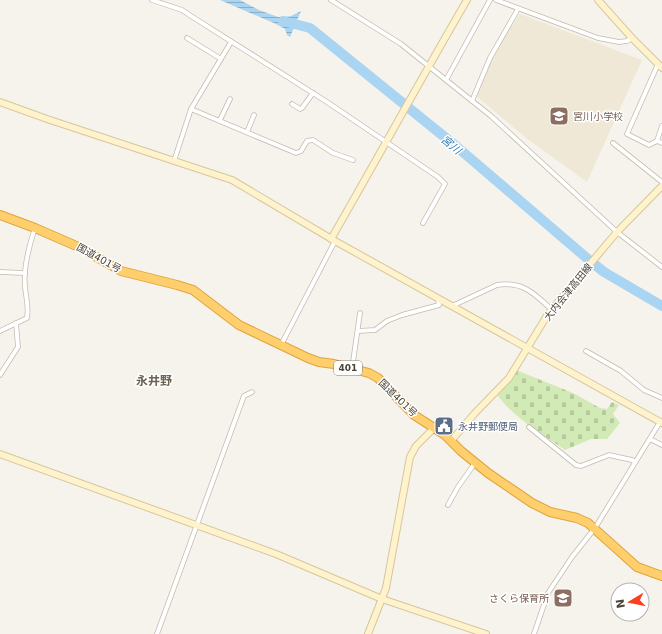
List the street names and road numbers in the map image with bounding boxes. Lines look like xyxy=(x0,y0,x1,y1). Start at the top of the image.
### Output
street label: 国道401号 xyxy=(75,241,123,275)
street label: 大内会津高田線 xyxy=(542,261,594,323)
road number: 401 xyxy=(334,361,362,375)
street label: 国道401号 xyxy=(377,377,419,419)

